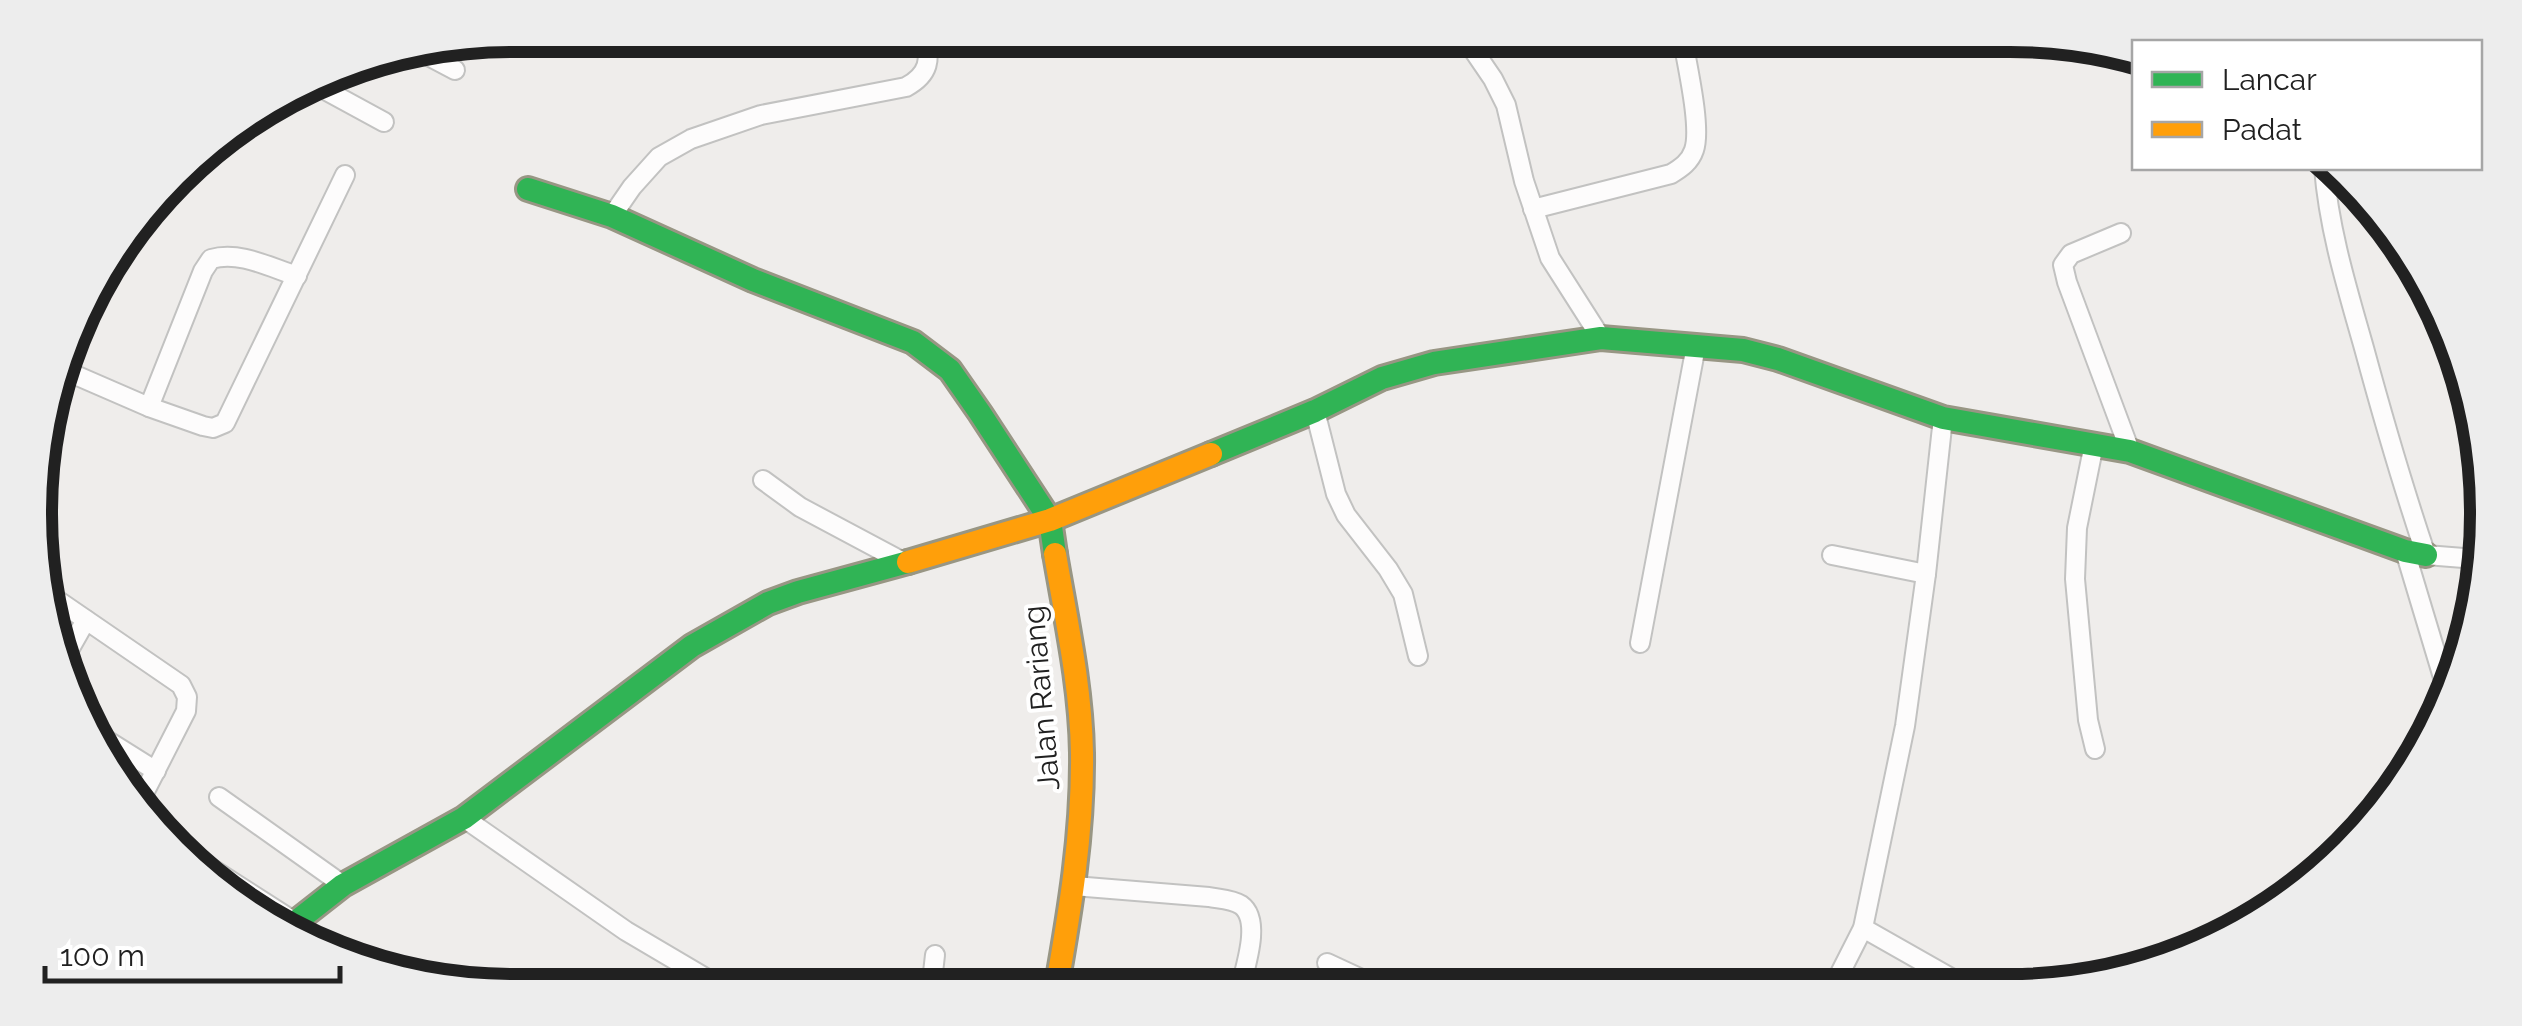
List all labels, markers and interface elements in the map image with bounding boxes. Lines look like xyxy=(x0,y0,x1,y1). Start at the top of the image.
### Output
legend xyxy=(2132,40,2482,170)
text: Lancar xyxy=(2222,62,2317,97)
text: Padat xyxy=(2222,112,2302,147)
street label: Jalan Rariang xyxy=(1015,604,1067,792)
scale bar xyxy=(45,921,340,983)
text: 100 m xyxy=(60,938,145,973)

